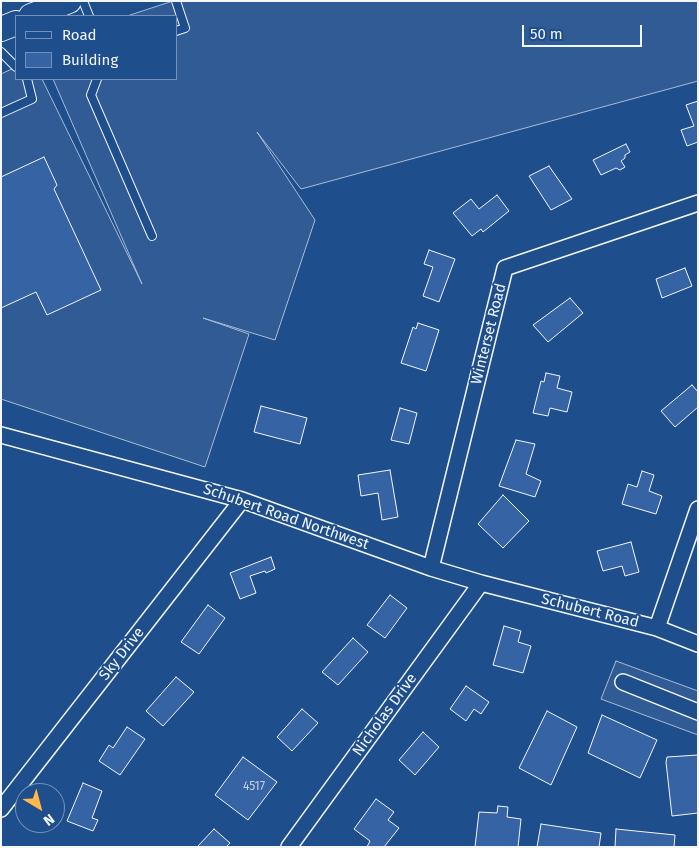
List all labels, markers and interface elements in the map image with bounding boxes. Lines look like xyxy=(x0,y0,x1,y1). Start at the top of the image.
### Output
legend xyxy=(15,15,178,80)
scale bar xyxy=(524,15,644,47)
text: 50 m xyxy=(530,25,563,43)
text: Road xyxy=(62,26,97,44)
text: Building xyxy=(62,51,118,69)
street label: Winterset Road xyxy=(468,282,510,386)
street label: Schubert Road Northwest xyxy=(201,480,371,554)
street label: Schubert Road xyxy=(539,590,641,632)
street label: Sky Drive xyxy=(96,624,148,684)
street label: Nicholas Drive xyxy=(349,670,421,760)
house number: 4517 xyxy=(243,780,265,794)
north arrow xyxy=(15,783,65,833)
text: N xyxy=(40,810,58,829)

